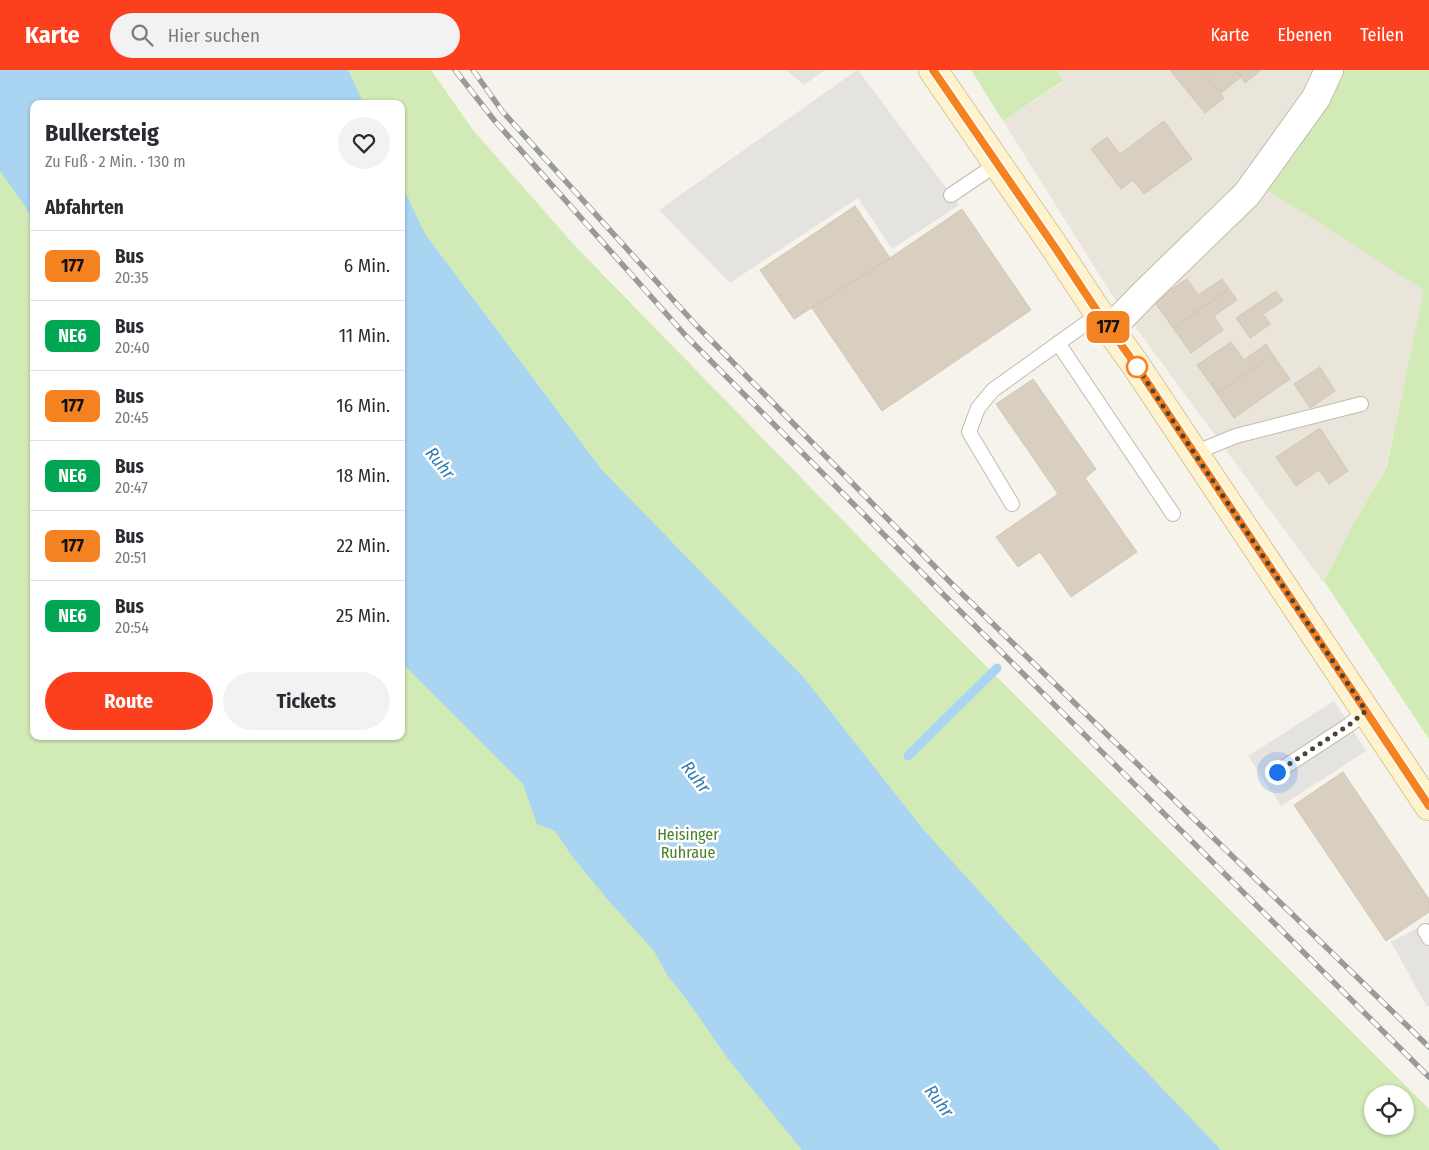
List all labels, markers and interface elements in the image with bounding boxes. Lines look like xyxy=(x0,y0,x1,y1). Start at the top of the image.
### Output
search box xyxy=(110,13,460,58)
text: Karte xyxy=(25,21,80,49)
icon: search xyxy=(128,21,156,49)
text: Hier suchen xyxy=(168,24,260,47)
text: Karte xyxy=(1210,24,1249,46)
text: Ebenen xyxy=(1277,24,1332,46)
text: Teilen xyxy=(1360,24,1404,46)
button: heart xyxy=(338,117,390,169)
text: Bulkersteig xyxy=(45,119,159,147)
text: Zu Fuß · 2 Min. · 130 m xyxy=(45,152,185,171)
text: Abfahrten xyxy=(45,196,124,219)
text: Bus xyxy=(115,245,144,268)
text: 6 Min. xyxy=(344,254,390,277)
text: 177 xyxy=(61,255,84,277)
text: 20:35 xyxy=(115,268,149,287)
line badge: 177 xyxy=(1079,311,1137,343)
text: Bus xyxy=(115,315,144,338)
text: 177 xyxy=(1096,316,1120,338)
text: 11 Min. xyxy=(339,324,390,347)
text: NE6 xyxy=(58,325,87,347)
text: 20:40 xyxy=(115,338,150,357)
unlabelled marker xyxy=(1126,356,1148,378)
text: Bus xyxy=(115,385,144,408)
text: 16 Min. xyxy=(336,394,390,417)
text: 177 xyxy=(61,395,84,417)
text: 20:45 xyxy=(115,408,149,427)
water label: Ruhr xyxy=(421,443,460,484)
text: Bus xyxy=(115,455,144,478)
text: 18 Min. xyxy=(336,464,390,487)
text: NE6 xyxy=(58,465,87,487)
text: 20:47 xyxy=(115,478,148,497)
text: Bus xyxy=(115,525,144,548)
text: 22 Min. xyxy=(336,534,390,557)
text: 177 xyxy=(61,535,84,557)
text: 20:51 xyxy=(115,548,147,567)
text: Bus xyxy=(115,595,144,618)
text: 25 Min. xyxy=(336,604,390,627)
text: NE6 xyxy=(58,605,87,627)
text: 20:54 xyxy=(115,618,149,637)
button: Route xyxy=(45,672,213,730)
button: Tickets xyxy=(223,672,390,730)
water label: Ruhr xyxy=(677,757,716,798)
your location xyxy=(1265,760,1290,785)
park label: Heisinger Ruhraue xyxy=(657,825,719,862)
water label: Ruhr xyxy=(920,1081,959,1122)
map controls xyxy=(1364,1085,1414,1135)
button: locate xyxy=(1364,1085,1414,1135)

